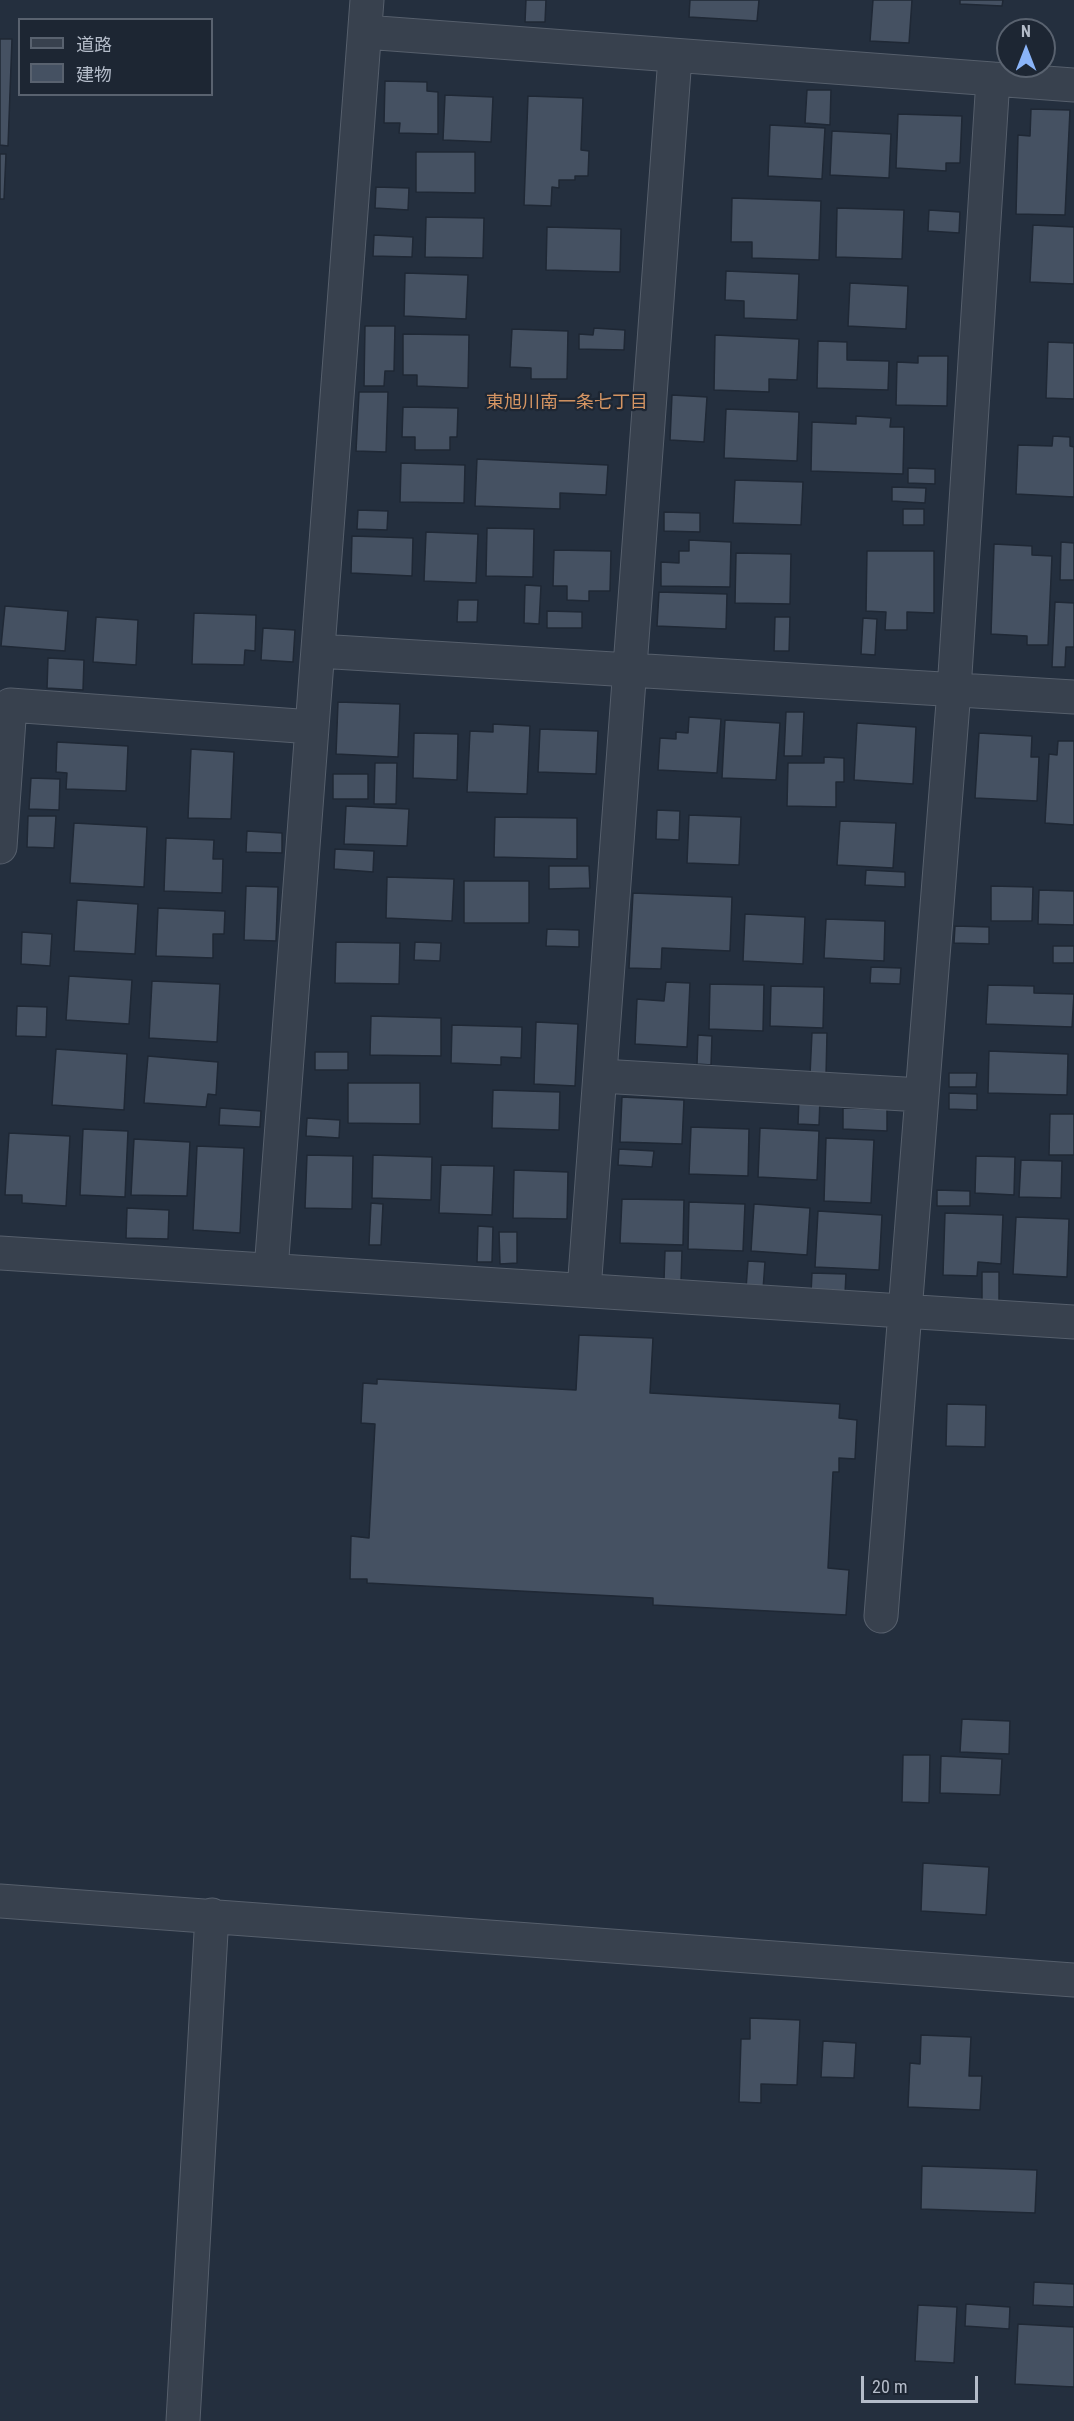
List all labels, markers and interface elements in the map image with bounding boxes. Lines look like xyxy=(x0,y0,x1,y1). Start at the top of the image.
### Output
legend xyxy=(18,18,213,96)
north arrow xyxy=(996,18,1056,78)
text: N xyxy=(1021,22,1031,41)
text: 道路 xyxy=(76,34,112,55)
text: 建物 xyxy=(76,64,112,85)
district label: 東旭川南一条七丁目 xyxy=(486,392,648,414)
scale bar xyxy=(864,2364,981,2402)
text: 20 m xyxy=(872,2376,907,2397)

